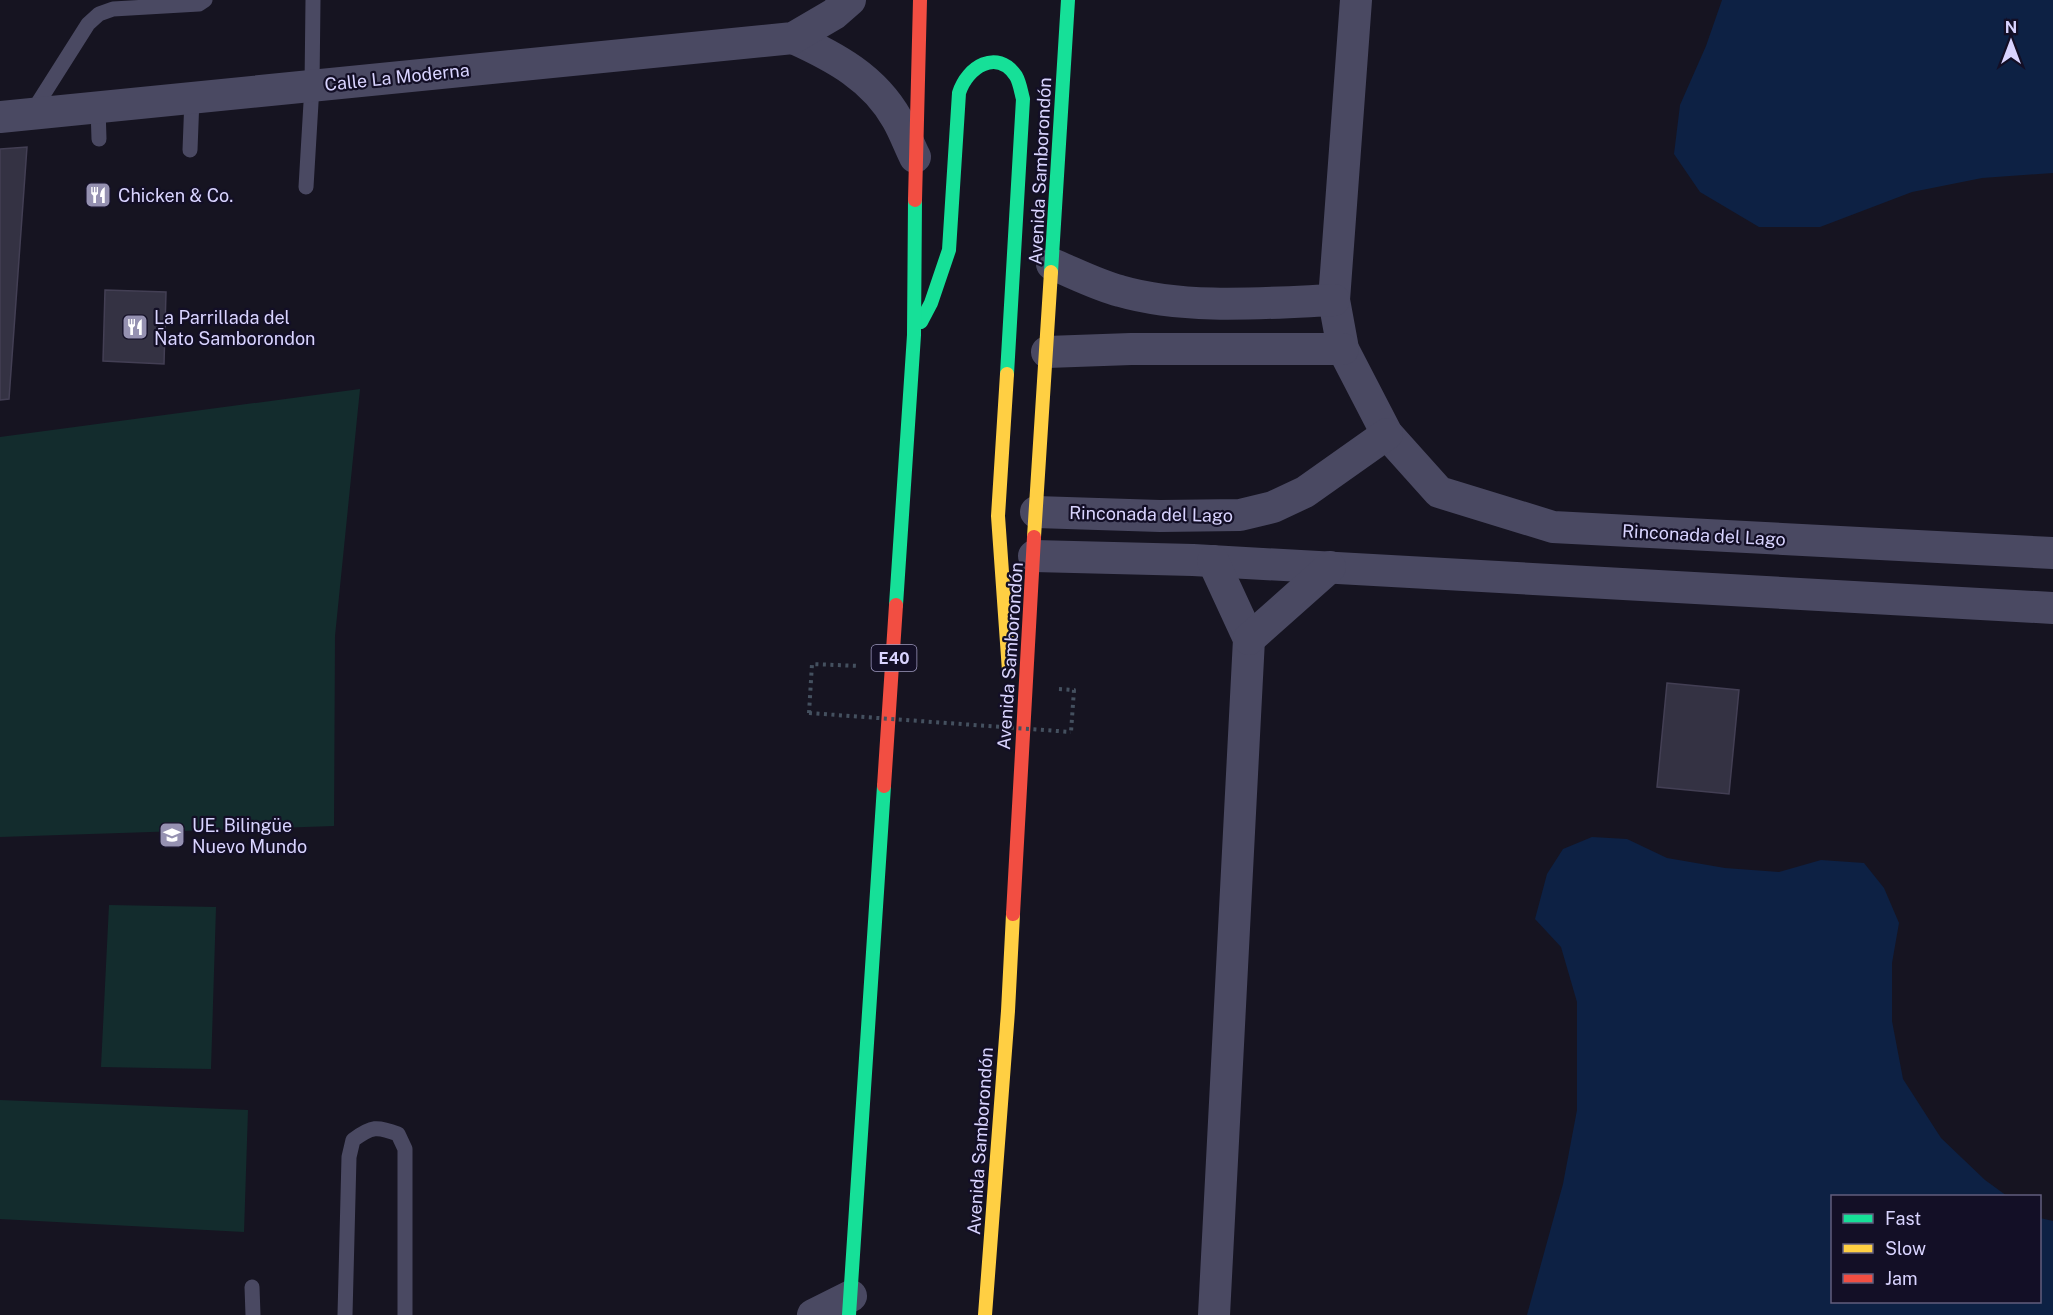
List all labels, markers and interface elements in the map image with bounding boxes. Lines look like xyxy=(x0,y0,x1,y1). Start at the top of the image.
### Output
north arrow xyxy=(1981,12,2041,72)
text: N xyxy=(2005,18,2017,37)
street label: Calle La Moderna xyxy=(324,59,470,95)
street label: Avenida Samborondón xyxy=(1025,77,1055,265)
restaurant icon: Chicken & Co. xyxy=(83,180,113,210)
place label: Chicken & Co. xyxy=(118,185,233,206)
place label: La Parrillada del Ñato Samborondon xyxy=(154,307,315,349)
restaurant icon: La Parrillada del Ñato Samborondon xyxy=(120,312,150,342)
street label: Rinconada del Lago xyxy=(1069,502,1233,526)
street label: Rinconada del Lago xyxy=(1622,520,1786,550)
street label: Avenida Samborondón xyxy=(993,562,1027,750)
road number: E40 xyxy=(872,645,916,671)
place label: UE. Bilingüe Nuevo Mundo xyxy=(192,815,307,857)
school or university icon: UE. Bilingüe Nuevo Mundo xyxy=(157,820,187,850)
street label: Avenida Samborondón xyxy=(963,1047,997,1235)
legend xyxy=(1831,1195,2041,1303)
text: Fast xyxy=(1885,1208,1921,1229)
text: Slow xyxy=(1885,1238,1926,1259)
text: Jam xyxy=(1885,1268,1918,1289)

